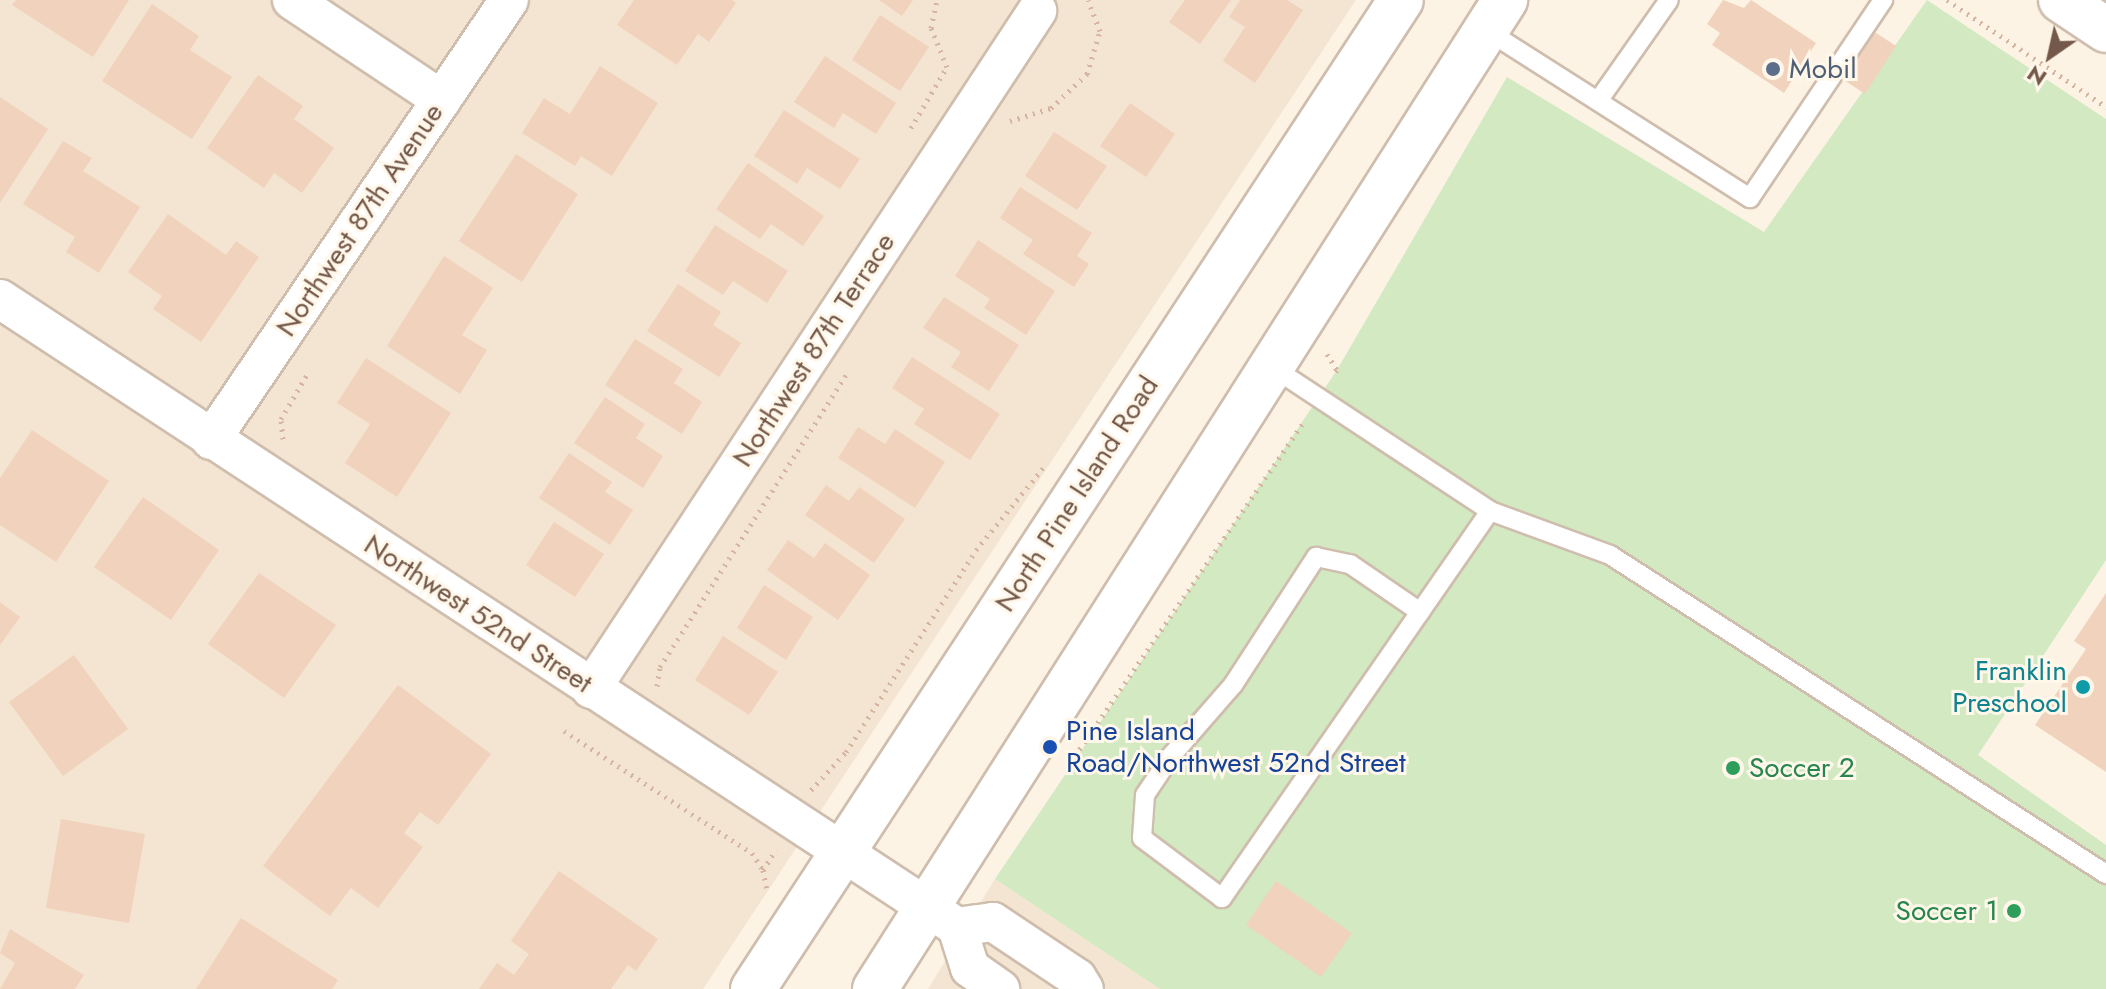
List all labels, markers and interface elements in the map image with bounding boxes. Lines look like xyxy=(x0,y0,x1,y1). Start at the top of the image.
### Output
north arrow xyxy=(2010,16,2090,96)
place label: Mobil xyxy=(1789,52,1857,86)
text: N xyxy=(2020,58,2053,94)
marker: Mobil xyxy=(1764,60,1782,78)
street label: Northwest 87th Avenue xyxy=(269,97,451,343)
street label: Northwest 87th Terrace xyxy=(726,227,902,473)
street label: North Pine Island Road xyxy=(988,370,1166,618)
street label: Northwest 52nd Street xyxy=(358,528,598,700)
place label: Franklin Preschool xyxy=(1952,654,2067,720)
marker: Franklin Preschool xyxy=(2074,678,2092,696)
place label: Pine Island Road/Northwest 52nd Street xyxy=(1066,714,1406,780)
marker: Pine Island Road/Northwest 52nd Street xyxy=(1041,738,1059,756)
place label: Soccer 2 xyxy=(1749,751,1855,785)
marker: Soccer 2 xyxy=(1724,759,1742,777)
place label: Soccer 1 xyxy=(1896,894,1998,928)
marker: Soccer 1 xyxy=(2005,902,2023,920)

